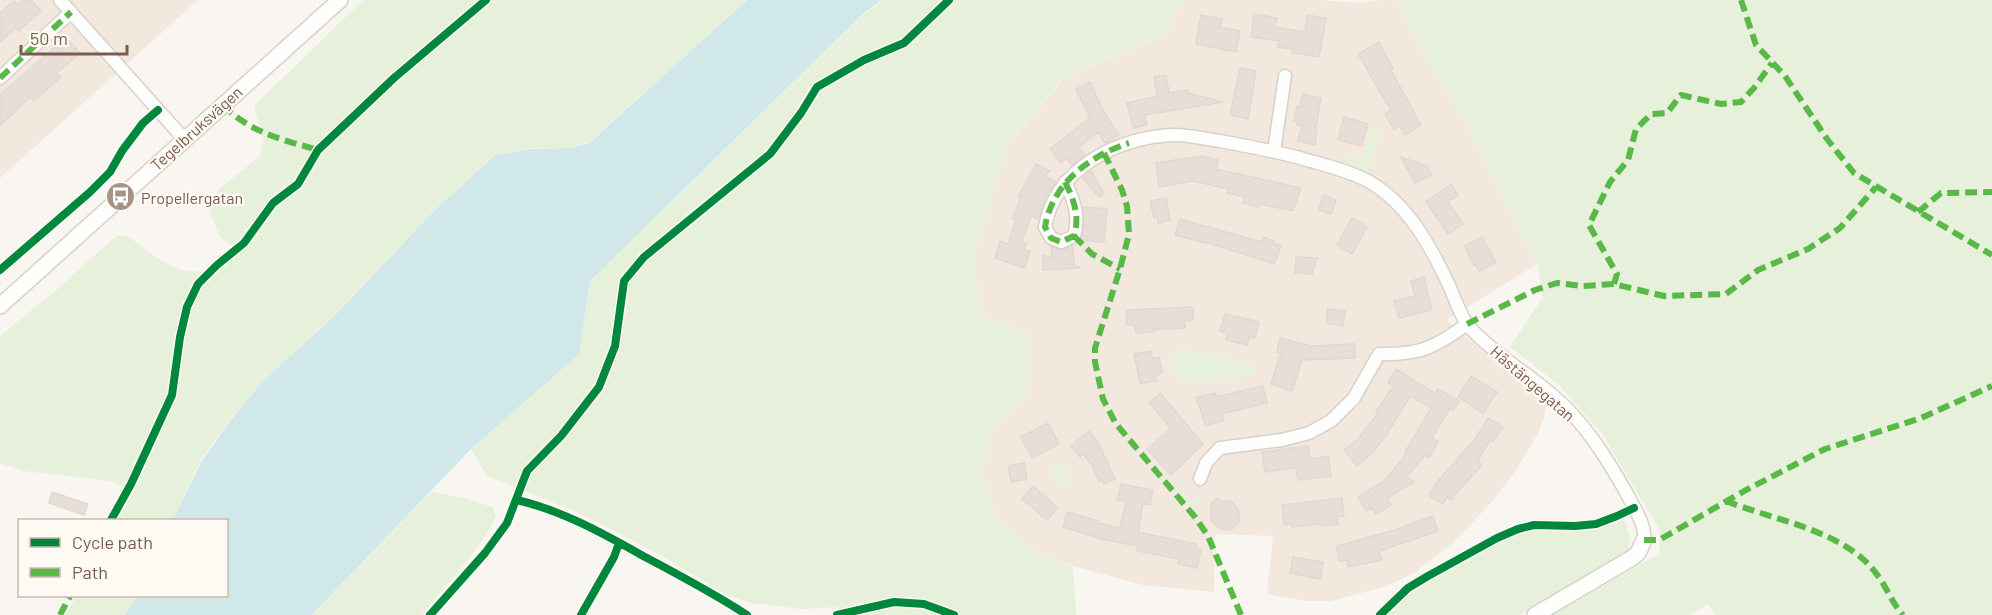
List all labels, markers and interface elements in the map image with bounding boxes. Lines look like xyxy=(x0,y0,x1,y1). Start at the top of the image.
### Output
scale bar xyxy=(21,18,128,56)
text: 50 m xyxy=(30,27,68,49)
street label: Tegelbruksvägen xyxy=(146,82,246,174)
bus stop icon: Propellergatan xyxy=(104,181,136,213)
place label: Propellergatan xyxy=(141,188,243,207)
street label: Hästängegatan xyxy=(1487,341,1579,425)
legend xyxy=(18,519,228,597)
text: Cycle path xyxy=(72,531,153,553)
text: Path xyxy=(72,561,108,583)

